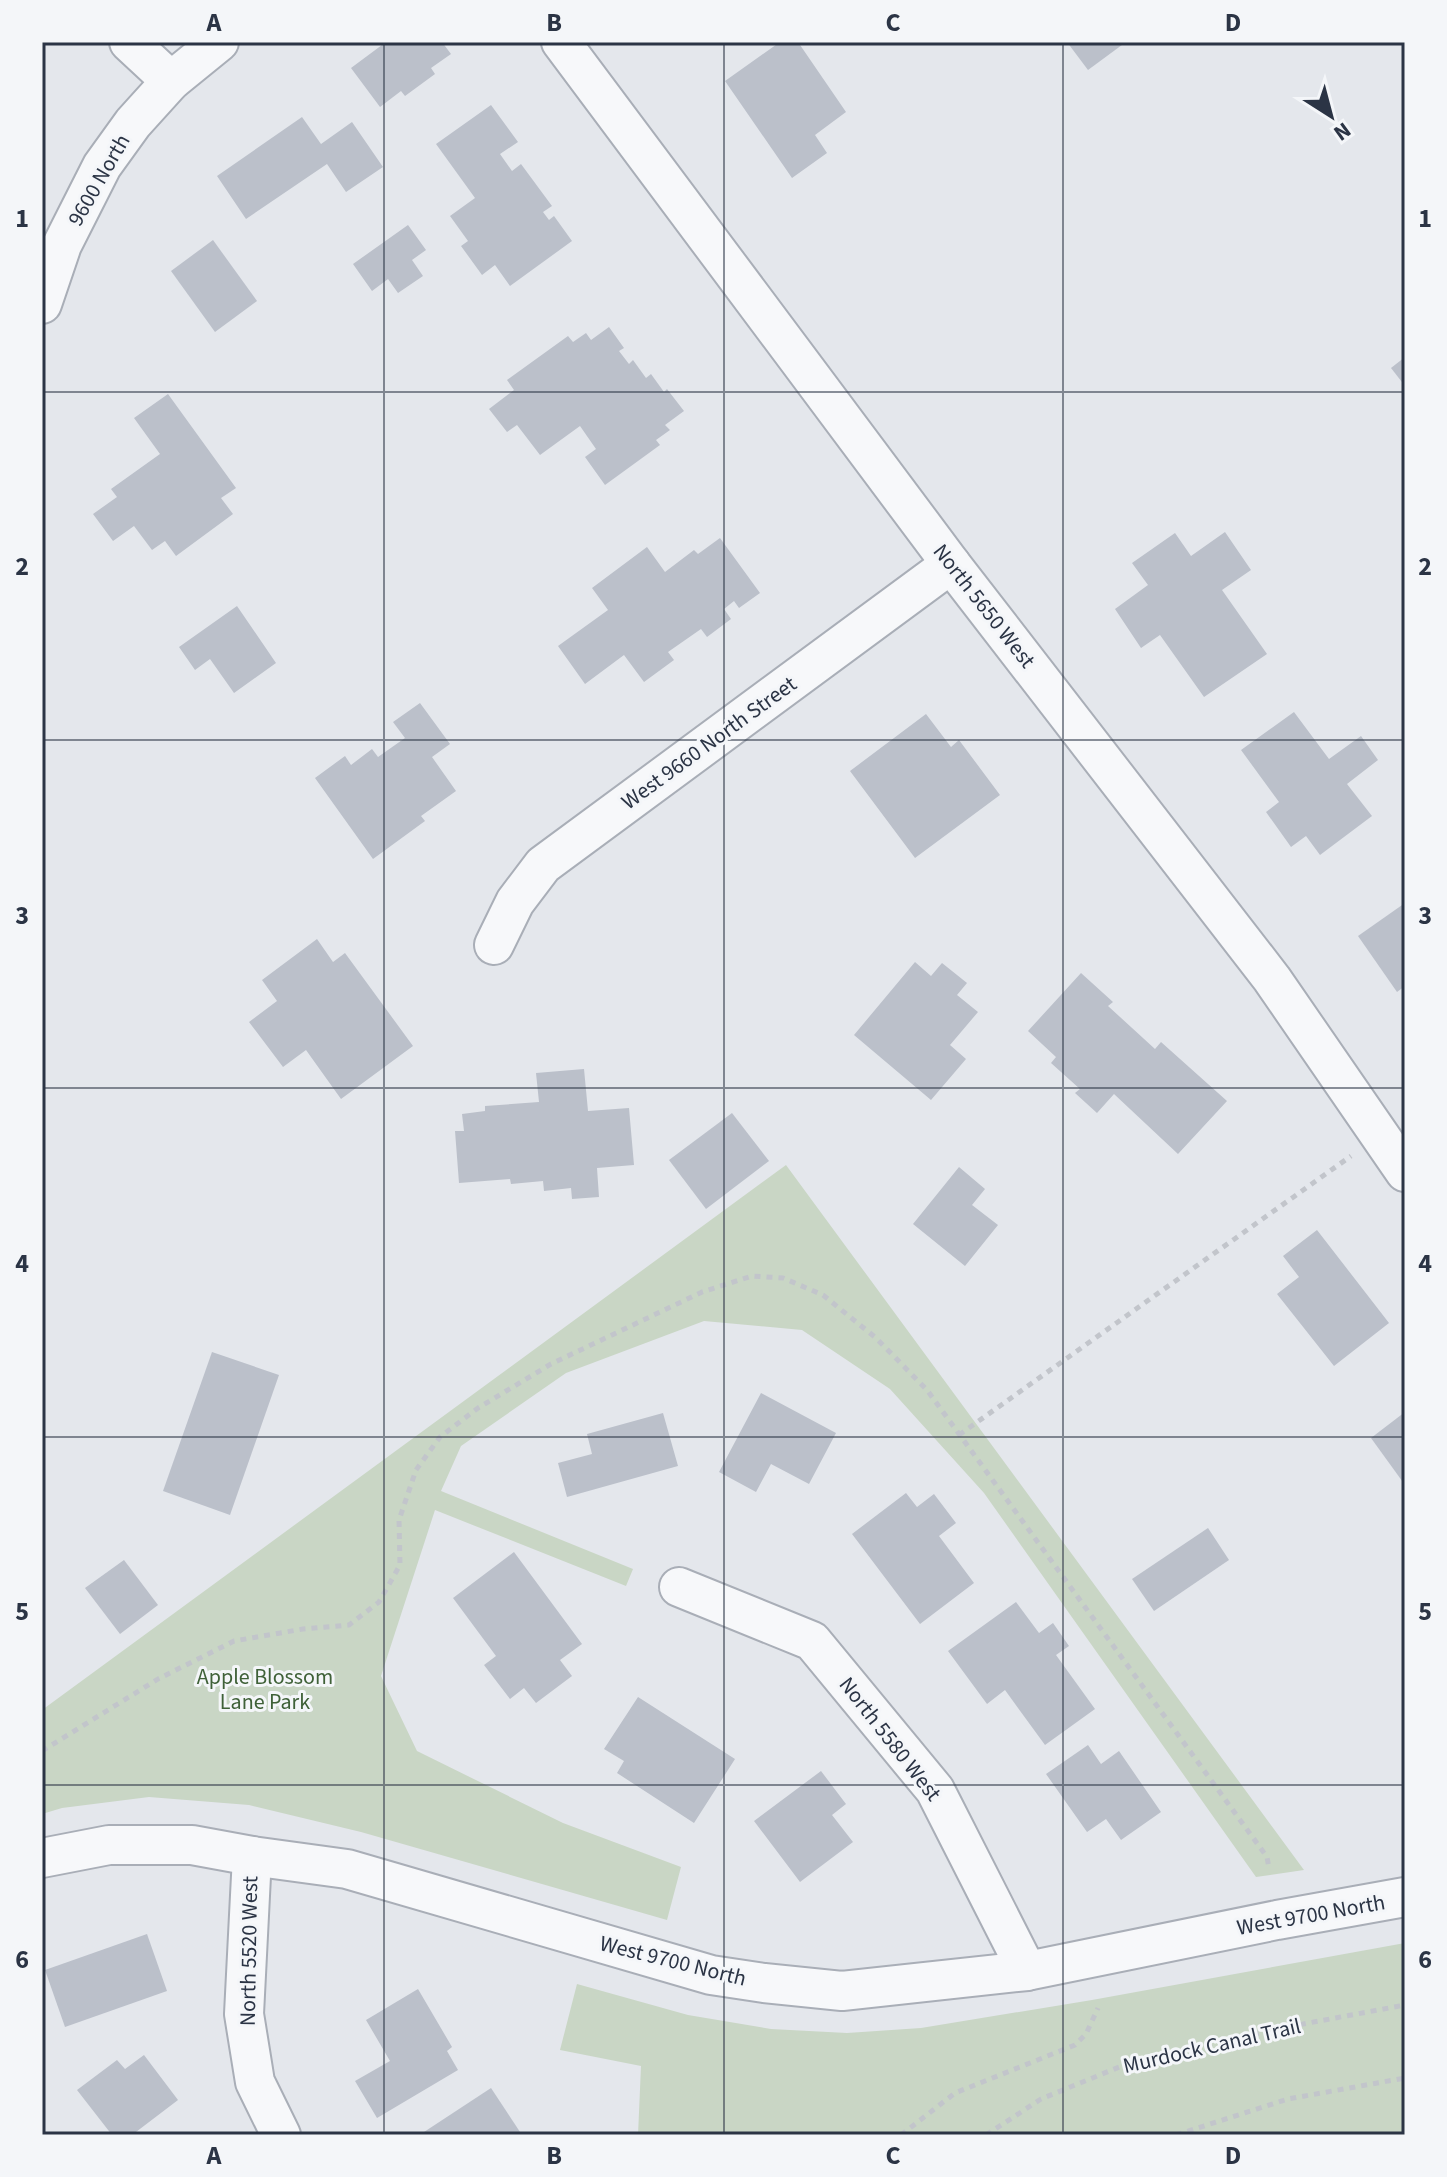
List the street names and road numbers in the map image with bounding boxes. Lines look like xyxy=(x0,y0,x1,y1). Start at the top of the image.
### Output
street label: 9600 North xyxy=(60,128,138,232)
street label: North 5650 West xyxy=(925,537,1043,675)
street label: West 9660 North Street xyxy=(615,668,804,818)
street label: North 5580 West xyxy=(831,1670,949,1808)
street label: North 5520 West xyxy=(232,1875,266,2026)
street label: West 9700 North xyxy=(1234,1886,1388,1944)
street label: West 9700 North xyxy=(596,1927,750,1995)
street label: Murdock Canal Trail xyxy=(1120,2010,1304,2082)

